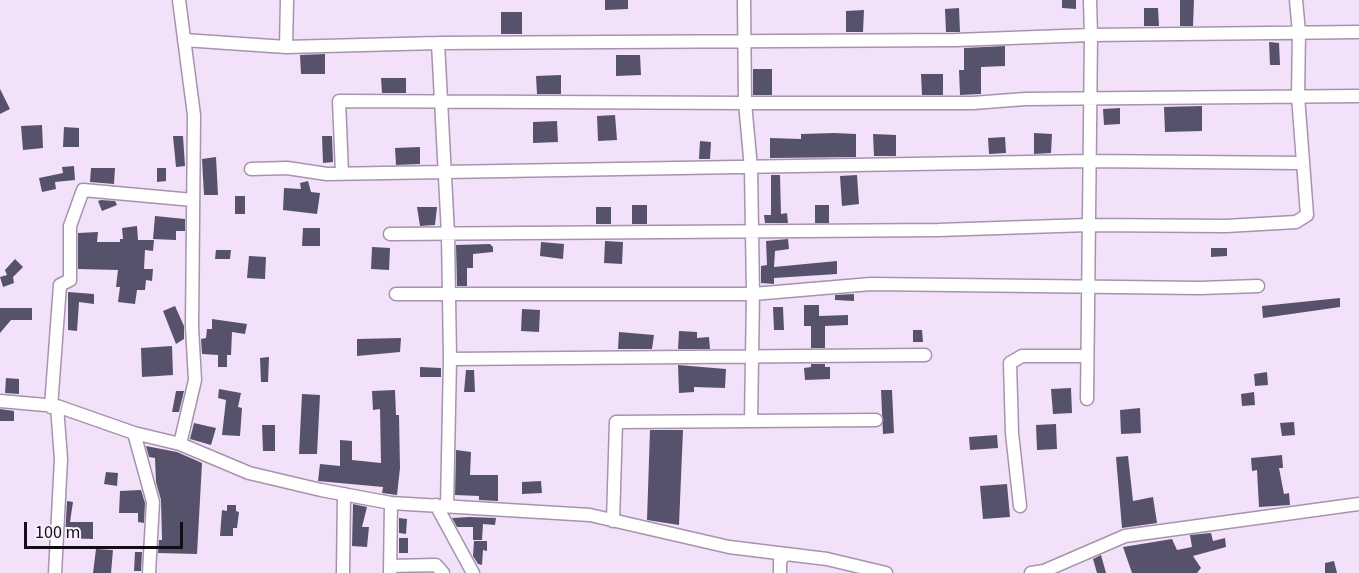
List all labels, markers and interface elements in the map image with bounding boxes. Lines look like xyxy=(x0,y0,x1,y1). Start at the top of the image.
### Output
scale bar xyxy=(27,510,186,548)
text: 100 m xyxy=(35,520,80,545)

